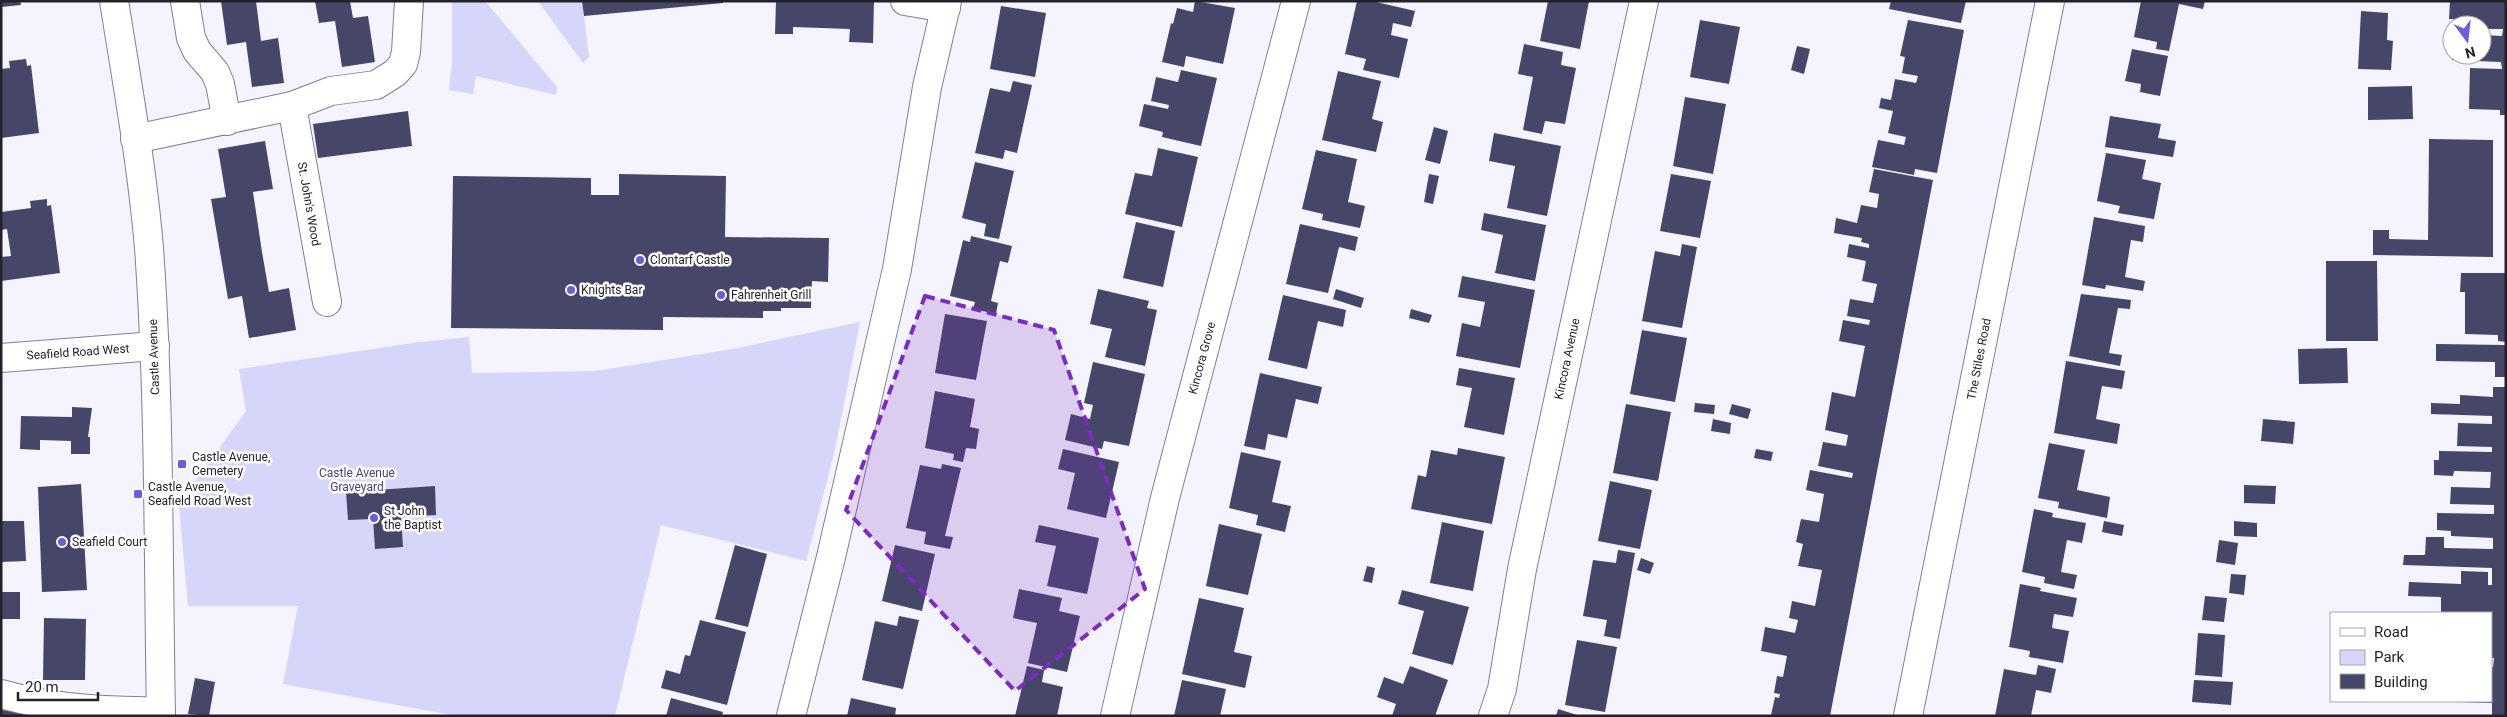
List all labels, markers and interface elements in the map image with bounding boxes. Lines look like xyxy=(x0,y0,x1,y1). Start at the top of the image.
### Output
north arrow xyxy=(2442,15,2492,65)
text: N xyxy=(2464,44,2477,62)
street label: St. John's Wood xyxy=(295,161,323,247)
place label: Clontarf Castle xyxy=(650,253,730,267)
marker: Clontarf Castle xyxy=(634,254,646,266)
place label: Knights Bar xyxy=(581,283,642,297)
marker: Knights Bar xyxy=(565,284,577,296)
place label: Fahrenheit Grill xyxy=(731,288,811,302)
marker: Fahrenheit Grill xyxy=(715,289,727,301)
street label: Kincora Avenue xyxy=(1552,317,1582,401)
street label: The Stiles Road xyxy=(1964,317,1994,401)
street label: Castle Avenue xyxy=(146,319,162,395)
street label: Kincora Grove xyxy=(1186,320,1218,396)
street label: Seafield Road West xyxy=(26,341,130,363)
place label: Castle Avenue, Cemetery xyxy=(192,450,270,478)
marker: Castle Avenue, Cemetery xyxy=(176,458,188,470)
park label: Castle Avenue Graveyard xyxy=(319,466,395,494)
place label: Castle Avenue, Seafield Road West xyxy=(148,480,251,508)
marker: Castle Avenue, Seafield Road West xyxy=(132,488,144,500)
place label: St John the Baptist xyxy=(384,504,442,532)
marker: St John the Baptist xyxy=(368,512,380,524)
place label: Seafield Court xyxy=(72,535,147,549)
marker: Seafield Court xyxy=(56,536,68,548)
legend xyxy=(2330,612,2492,702)
text: Road xyxy=(2374,623,2408,641)
text: Park xyxy=(2374,648,2405,666)
scale bar xyxy=(18,670,98,702)
text: Building xyxy=(2374,673,2428,691)
text: 20 m xyxy=(25,678,59,696)

